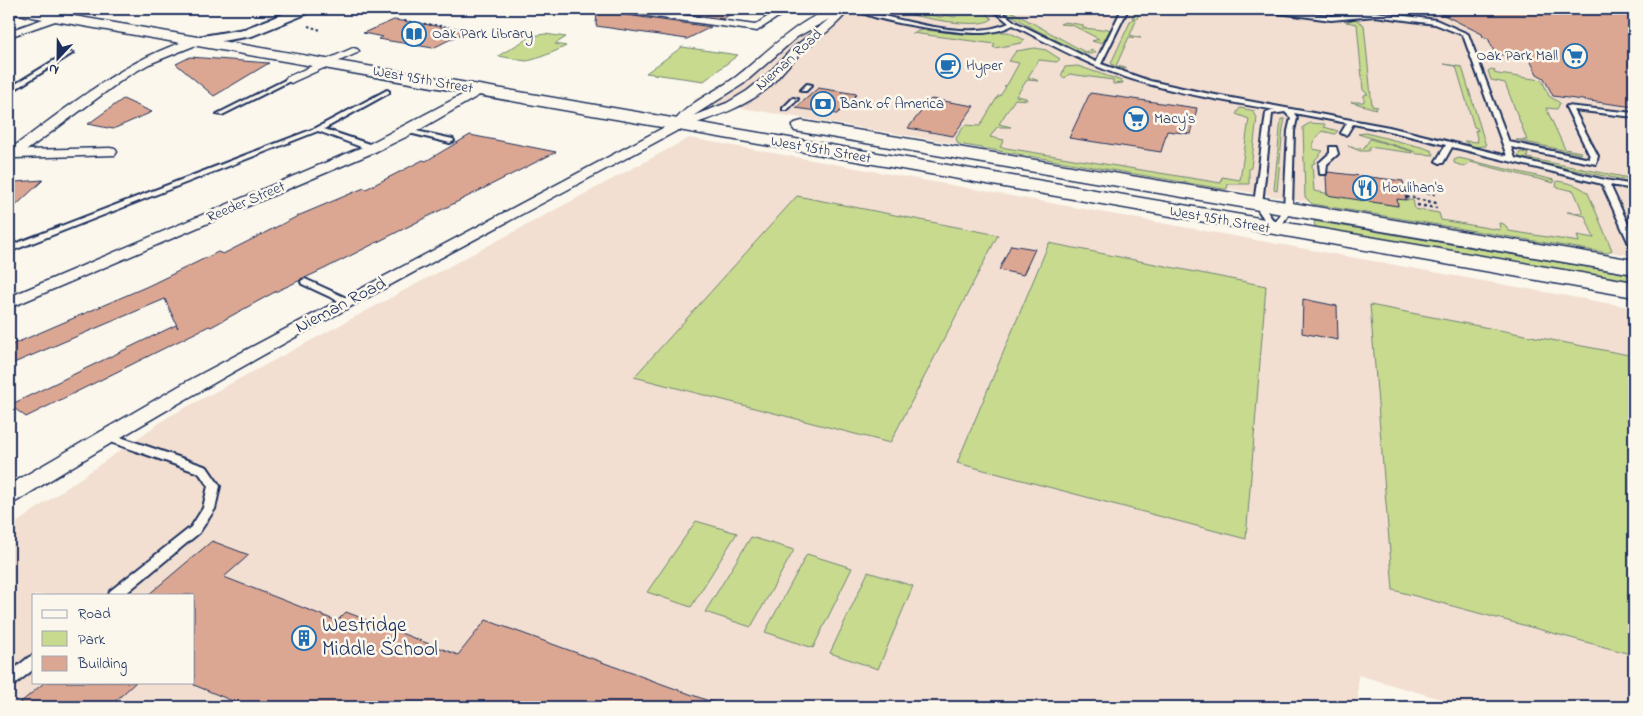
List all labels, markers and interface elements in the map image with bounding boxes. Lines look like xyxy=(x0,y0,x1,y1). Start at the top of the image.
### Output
library icon: Oak Park Library xyxy=(401,21,427,47)
place label: Oak Park Library xyxy=(432,23,533,46)
street label: Nieman Road xyxy=(751,24,828,96)
north arrow xyxy=(32,32,82,82)
supermarket icon: Oak Park Mall xyxy=(1562,43,1588,69)
place label: Oak Park Mall xyxy=(1477,45,1558,67)
cafe icon: Hyper xyxy=(935,53,961,79)
place label: Hyper xyxy=(966,55,1003,78)
text: N xyxy=(45,57,62,80)
street label: West 95th Street xyxy=(371,60,475,100)
bank icon: Bank of America xyxy=(810,91,836,117)
place label: Bank of America xyxy=(839,93,944,115)
supermarket icon: Macy's xyxy=(1123,106,1149,132)
place label: Macy's xyxy=(1154,108,1195,131)
street label: West 95th Street xyxy=(769,130,873,170)
restaurant icon: Houlihan's xyxy=(1352,175,1378,201)
street label: Reeder Street xyxy=(203,176,289,228)
place label: Houlihan's xyxy=(1382,177,1444,199)
street label: West 95th Street xyxy=(1168,200,1272,240)
street label: Nieman Road xyxy=(291,271,391,341)
legend xyxy=(32,594,195,684)
text: Road xyxy=(78,603,111,625)
place label: Westridge Middle School xyxy=(322,611,438,665)
building icon: Westridge Middle School xyxy=(291,625,317,651)
text: Park xyxy=(78,629,106,651)
text: Building xyxy=(77,653,127,676)

